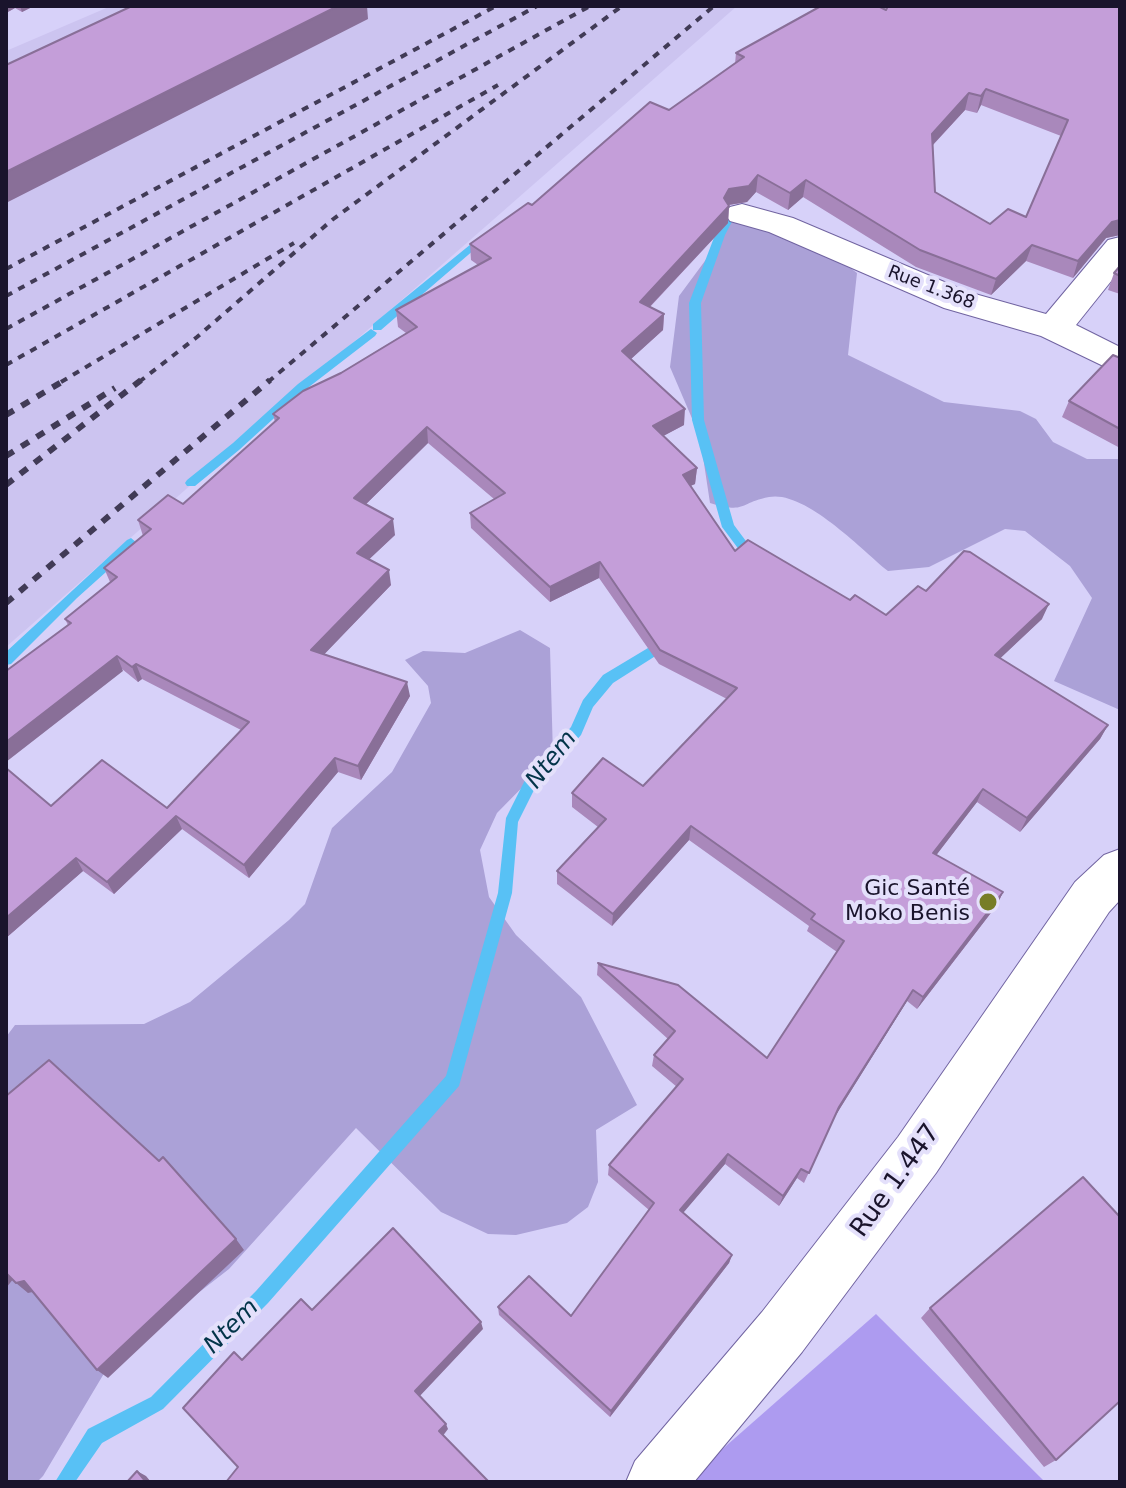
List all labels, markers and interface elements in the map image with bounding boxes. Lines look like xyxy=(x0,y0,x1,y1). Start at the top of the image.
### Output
street label: Rue 1.368 xyxy=(884,262,978,314)
water label: Ntem xyxy=(520,725,584,795)
place label: Gic Santé Moko Benis xyxy=(845,876,970,928)
marker: Gic Santé Moko Benis xyxy=(977,891,999,913)
street label: Rue 1.447 xyxy=(845,1118,947,1244)
water label: Ntem xyxy=(199,1294,265,1360)

